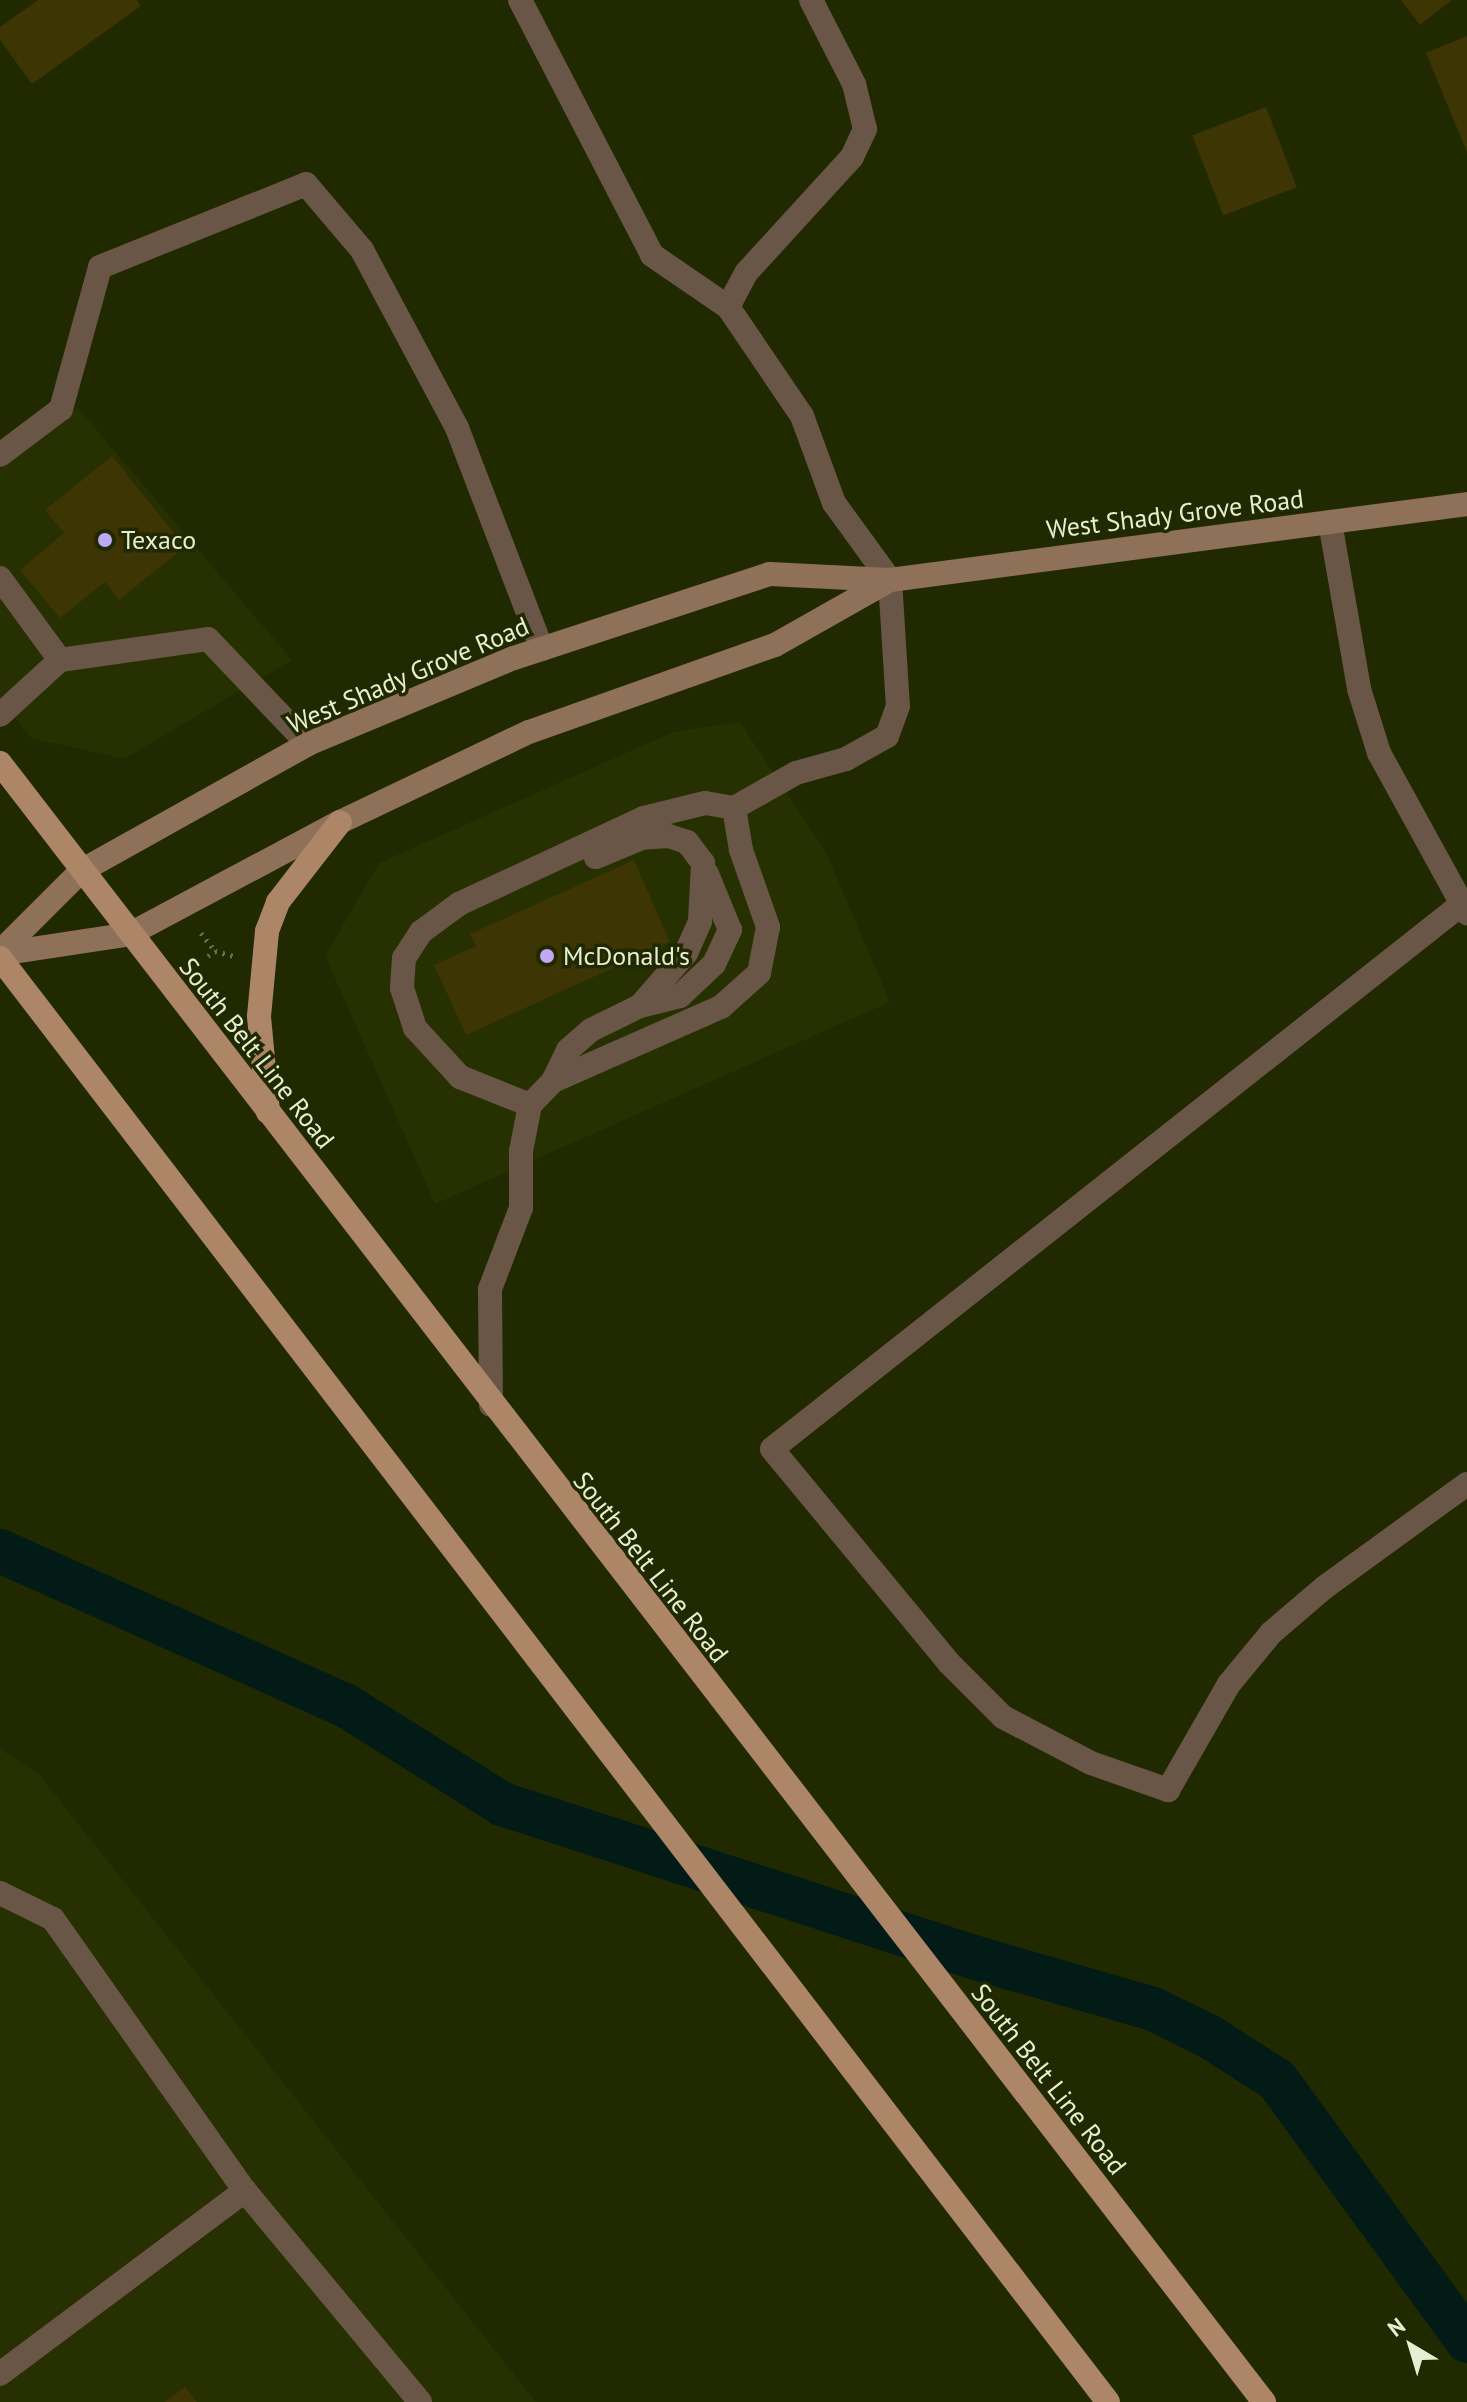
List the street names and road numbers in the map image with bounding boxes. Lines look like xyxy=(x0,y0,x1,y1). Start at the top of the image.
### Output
street label: West Shady Grove Road xyxy=(1044,483,1306,545)
street label: West Shady Grove Road xyxy=(282,610,534,740)
street label: South Belt Line Road xyxy=(173,951,341,1155)
street label: South Belt Line Road xyxy=(567,1465,735,1669)
street label: South Belt Line Road xyxy=(965,1977,1133,2181)

